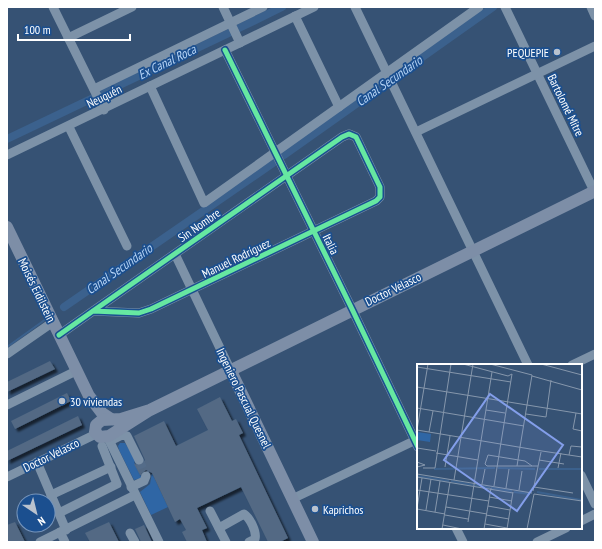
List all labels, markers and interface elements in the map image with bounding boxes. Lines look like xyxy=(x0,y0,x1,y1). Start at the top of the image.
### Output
scale bar xyxy=(18,16,130,42)
text: 100 m xyxy=(24,22,51,37)
water label: Ex Canal Roca xyxy=(135,40,199,83)
place label: PEQUEPIE xyxy=(507,45,549,60)
marker: PEQUEPIE xyxy=(552,47,562,57)
water label: Canal Secundario xyxy=(352,51,427,110)
street label: Bartolomé Mitre xyxy=(544,71,588,139)
street label: Neuquén xyxy=(84,81,124,111)
street label: Sin Nombre xyxy=(175,205,223,245)
street label: Italia xyxy=(320,231,342,257)
street label: Manuel Rodríguez xyxy=(199,235,273,281)
water label: Canal Secundario xyxy=(82,239,157,298)
street label: Moisés Eidilstein xyxy=(15,255,59,325)
street label: Doctor Velasco xyxy=(363,269,423,309)
street label: Ingeniero Pascual Quesnel xyxy=(213,346,275,451)
inset map xyxy=(417,364,582,529)
place label: 30 viviendas xyxy=(70,394,122,409)
marker: 30 viviendas xyxy=(57,396,67,406)
street label: Doctor Velasco xyxy=(21,435,81,475)
north arrow xyxy=(16,493,56,533)
place label: Kaprichos xyxy=(323,502,363,517)
marker: Kaprichos xyxy=(310,504,320,514)
text: N xyxy=(35,514,48,529)

